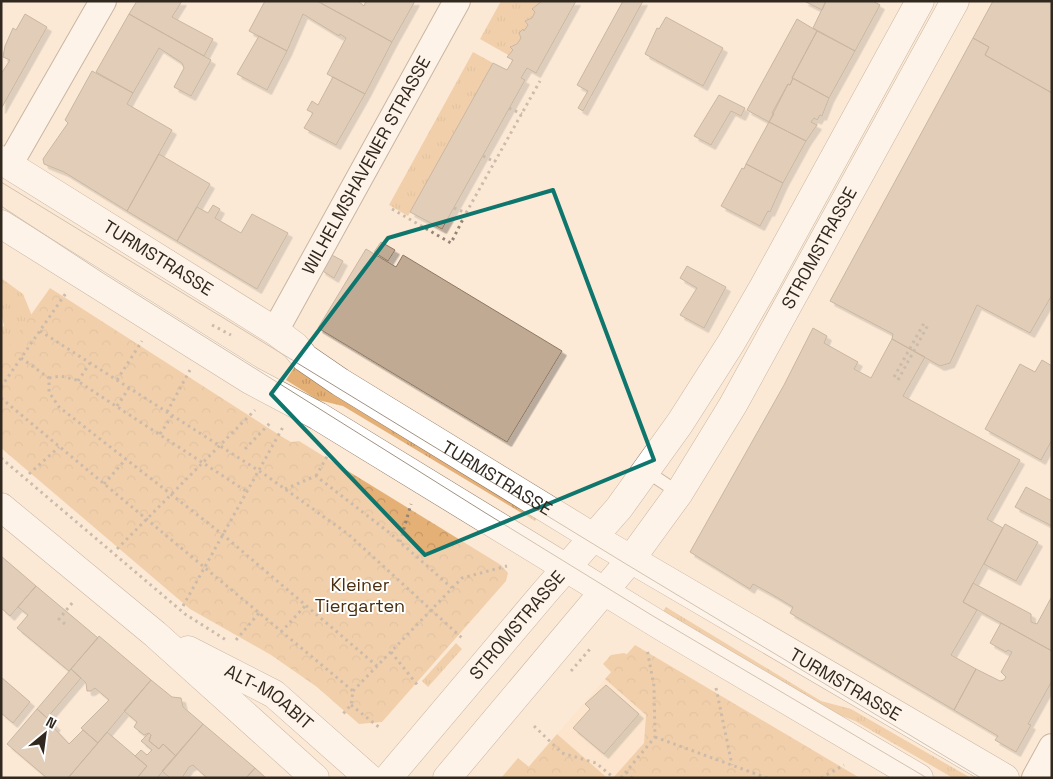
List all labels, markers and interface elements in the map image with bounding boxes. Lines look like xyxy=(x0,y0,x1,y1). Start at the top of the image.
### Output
street label: WILHELMSHAVENER STRASSE xyxy=(296,52,435,279)
street label: STROMSTRASSE xyxy=(776,183,862,313)
street label: TURMSTRASSE xyxy=(99,215,218,301)
street label: TURMSTRASSE xyxy=(438,435,557,520)
street label: STROMSTRASSE xyxy=(464,566,570,684)
park label: Kleiner Tiergarten xyxy=(315,573,405,617)
street label: TURMSTRASSE xyxy=(786,643,905,726)
street label: ALT-MOABIT xyxy=(221,659,319,735)
north arrow xyxy=(20,709,70,759)
text: N xyxy=(43,712,60,733)

